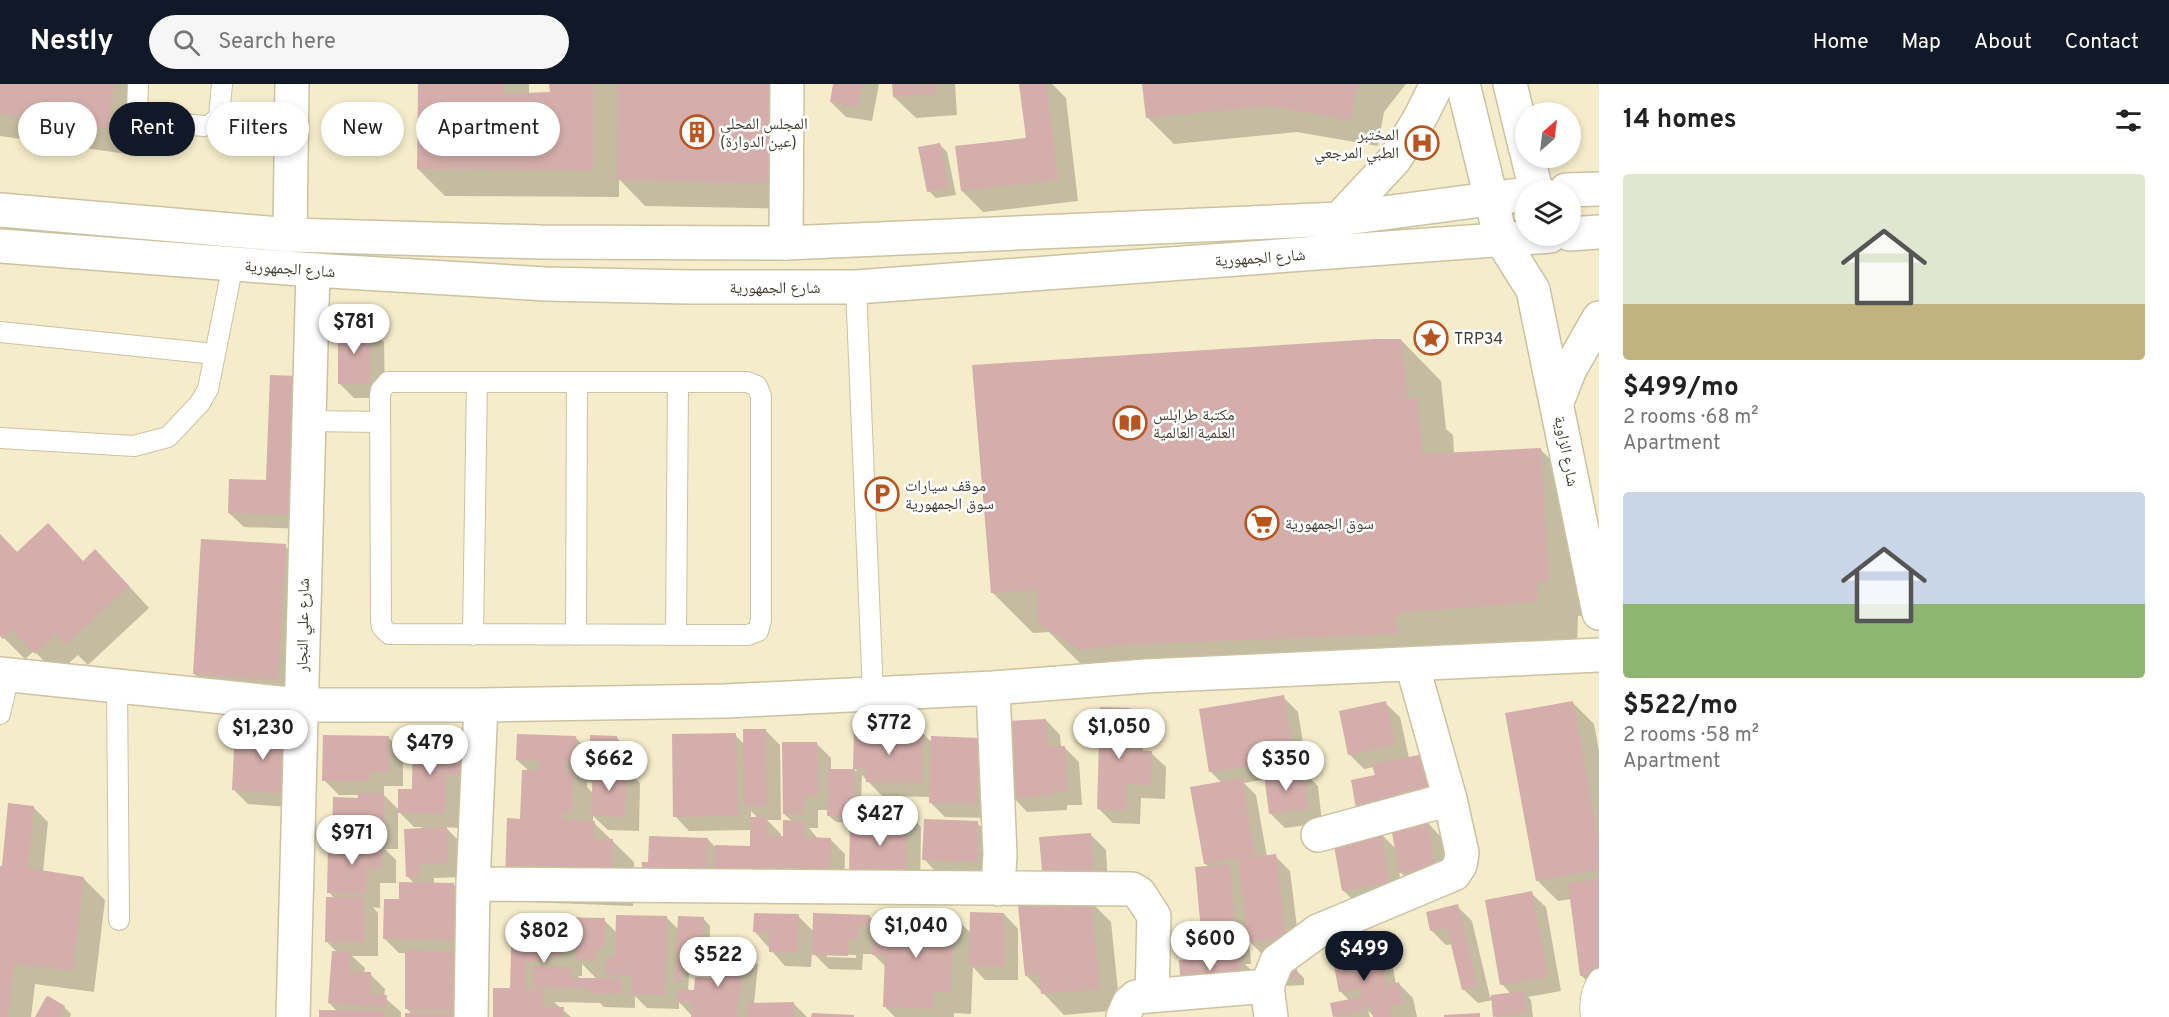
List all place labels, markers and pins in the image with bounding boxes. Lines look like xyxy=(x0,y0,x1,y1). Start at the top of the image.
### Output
building icon: المجلس المحلي (عين الدوارة) xyxy=(679,114,715,150)
place label: المجلس المحلي (عين الدوارة) xyxy=(720,115,808,153)
hospital icon: المختبر الطبي المرجعي xyxy=(1404,125,1440,161)
place label: المختبر الطبي المرجعي xyxy=(1314,126,1399,165)
pin: $781 xyxy=(318,304,390,355)
place icon: TRP34 xyxy=(1413,320,1449,356)
place label: TRP34 xyxy=(1454,330,1503,350)
library icon: مكتبة طرابلس العلمية العالمية xyxy=(1112,405,1148,441)
place label: مكتبة طرابلس العلمية العالمية xyxy=(1153,406,1235,444)
parking icon: موقف سيارات سوق الجمهورية xyxy=(864,476,900,512)
place label: موقف سيارات سوق الجمهورية xyxy=(905,477,994,515)
supermarket icon: سوق الجمهورية xyxy=(1244,505,1280,541)
place label: سوق الجمهورية xyxy=(1285,515,1374,535)
pin: $772 xyxy=(853,705,925,756)
pin: $1,050 xyxy=(1070,709,1168,760)
pin: $1,230 xyxy=(214,710,312,761)
pin: $479 xyxy=(394,725,466,776)
pin: $662 xyxy=(573,741,645,792)
pin: $350 xyxy=(1250,741,1322,792)
pin: $427 xyxy=(844,796,916,847)
pin: $971 xyxy=(316,815,388,866)
pin: $1,040 xyxy=(867,908,965,959)
pin: $802 xyxy=(508,913,580,964)
pin: $600 xyxy=(1174,921,1246,972)
pin: $499 xyxy=(1328,931,1400,982)
pin: $522 xyxy=(682,937,754,988)

